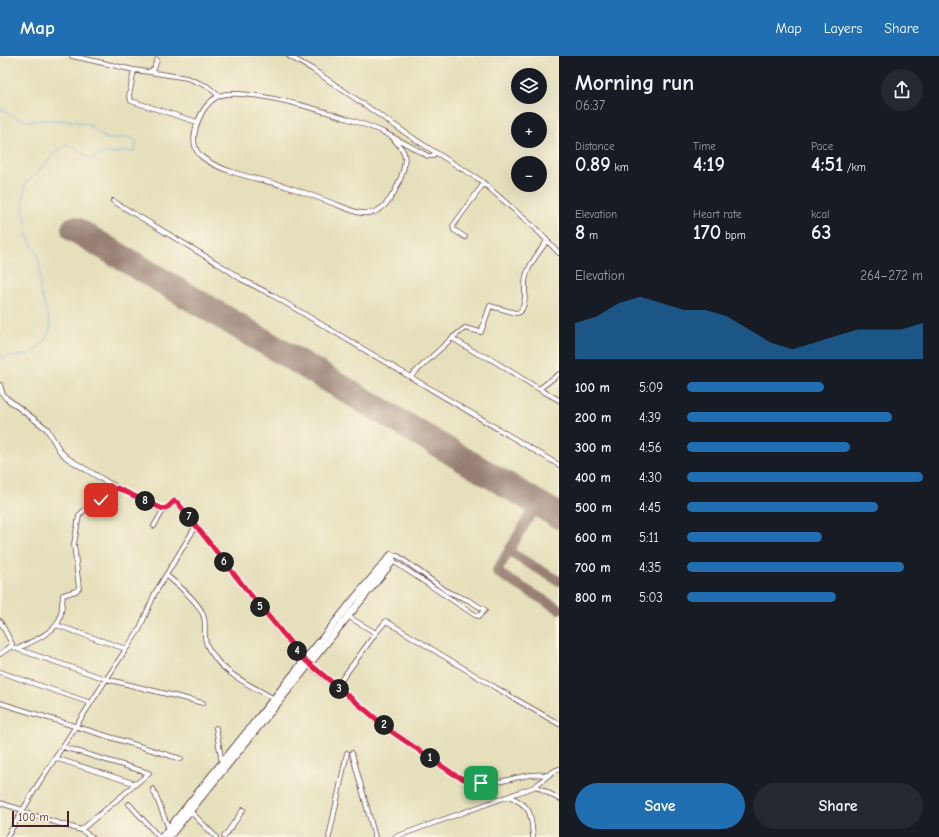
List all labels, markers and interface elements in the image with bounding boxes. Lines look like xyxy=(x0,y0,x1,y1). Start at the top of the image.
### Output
text: Map xyxy=(20,17,55,39)
text: Map xyxy=(775,20,802,37)
text: Layers xyxy=(824,20,862,37)
text: Share xyxy=(884,20,919,37)
map controls xyxy=(511,68,547,192)
button: layers xyxy=(511,68,547,104)
button: share xyxy=(881,69,923,111)
text: Morning run xyxy=(575,70,694,96)
text: 06:37 xyxy=(575,98,605,113)
button: + xyxy=(511,112,547,148)
text: Distance xyxy=(575,140,614,153)
text: Time xyxy=(693,140,716,153)
text: Pace xyxy=(811,140,833,153)
text: 0.89 xyxy=(575,153,611,176)
text: 4:19 xyxy=(693,153,725,176)
text: 4:51 xyxy=(811,153,843,176)
button: − xyxy=(511,156,547,192)
text: km xyxy=(611,161,629,174)
text: /km xyxy=(843,161,866,174)
text: Elevation xyxy=(575,208,617,221)
text: Heart rate xyxy=(693,208,742,221)
text: kcal xyxy=(811,208,829,221)
text: 8 xyxy=(575,221,585,244)
text: 170 xyxy=(693,221,721,244)
text: 63 xyxy=(811,221,831,244)
text: m xyxy=(585,229,598,242)
text: bpm xyxy=(721,229,746,242)
text: Elevation xyxy=(575,268,625,283)
text: 264–272 m xyxy=(860,268,923,283)
text: 100 m xyxy=(575,380,610,395)
text: 5:09 xyxy=(639,380,663,395)
text: 200 m xyxy=(575,410,611,425)
text: 4:39 xyxy=(639,410,661,425)
text: 300 m xyxy=(575,440,611,455)
text: 4:56 xyxy=(639,440,662,455)
text: 400 m xyxy=(575,470,611,485)
text: 4:30 xyxy=(639,470,662,485)
pin xyxy=(84,483,118,517)
icon: check xyxy=(90,489,112,511)
pin: 8 xyxy=(135,491,155,511)
text: 8 xyxy=(142,494,148,507)
text: 500 m xyxy=(575,500,612,515)
text: 4:45 xyxy=(639,500,661,515)
pin: 7 xyxy=(179,507,199,527)
text: 7 xyxy=(187,510,191,523)
text: 600 m xyxy=(575,530,612,545)
text: 5:11 xyxy=(639,530,659,545)
pin: 6 xyxy=(214,552,234,572)
text: 6 xyxy=(221,555,227,568)
text: 700 m xyxy=(575,560,611,575)
text: 4:35 xyxy=(639,560,661,575)
text: 800 m xyxy=(575,590,612,605)
text: 5:03 xyxy=(639,590,663,605)
pin: 5 xyxy=(250,597,270,617)
text: 5 xyxy=(257,600,263,613)
pin: 4 xyxy=(287,641,307,661)
text: 4 xyxy=(294,644,300,657)
pin: 3 xyxy=(329,679,349,699)
text: 3 xyxy=(336,682,342,695)
pin: 2 xyxy=(374,715,394,735)
text: 2 xyxy=(381,718,387,731)
pin: 1 xyxy=(420,748,440,768)
text: 1 xyxy=(428,751,432,764)
pin xyxy=(464,766,498,800)
icon: arrive xyxy=(470,772,492,794)
button: Save xyxy=(575,783,745,829)
button: Share xyxy=(753,783,923,829)
scale bar xyxy=(12,809,69,828)
text: 100 m xyxy=(18,811,49,824)

